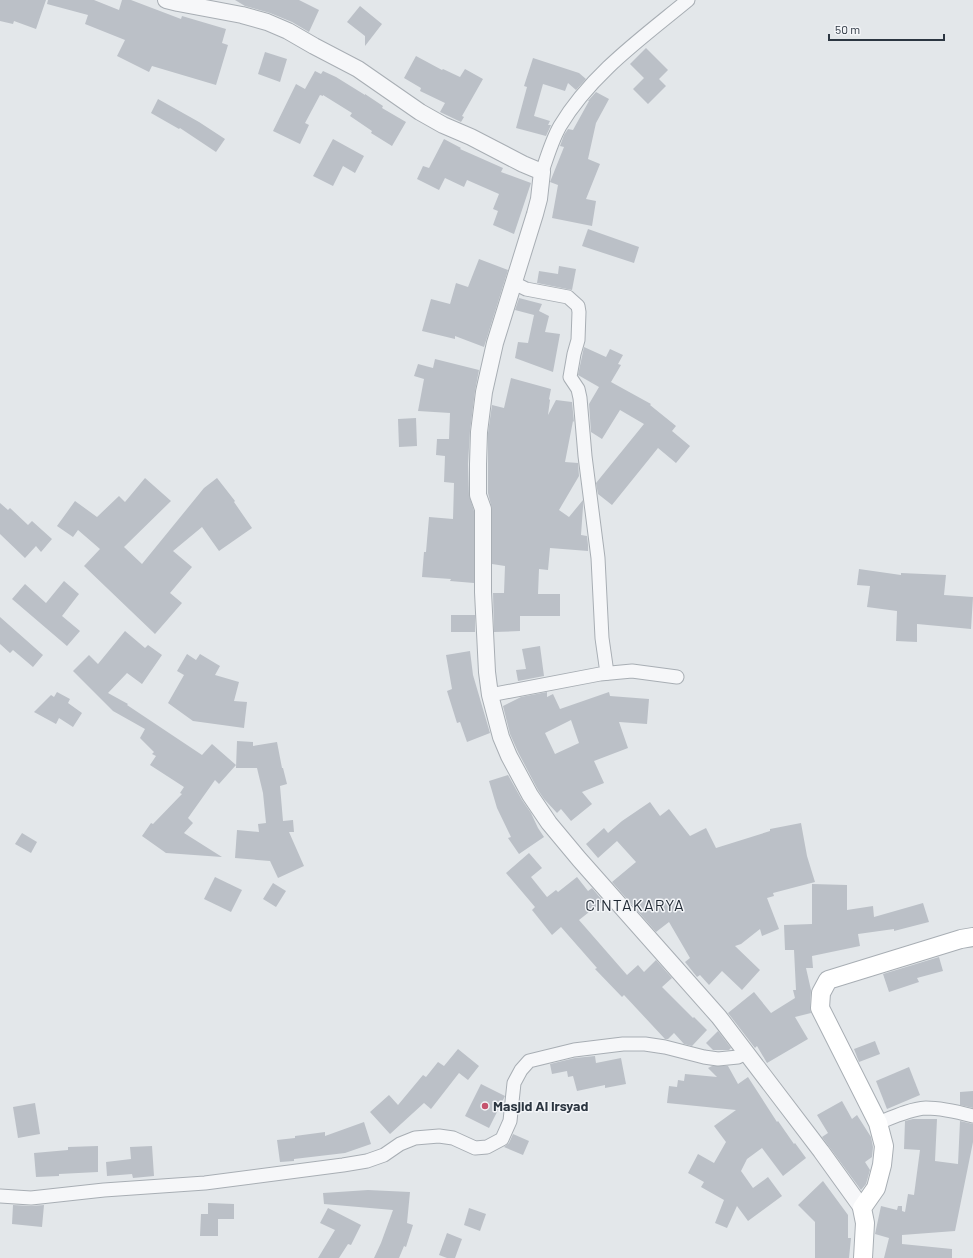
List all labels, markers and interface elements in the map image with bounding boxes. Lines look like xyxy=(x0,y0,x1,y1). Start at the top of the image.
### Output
scale bar xyxy=(829,16,944,42)
text: 50 m xyxy=(835,22,860,36)
district label: CINTAKARYA xyxy=(585,895,685,914)
place label: Masjid Al Irsyad xyxy=(493,1097,588,1114)
marker: Masjid Al Irsyad xyxy=(480,1101,490,1111)

